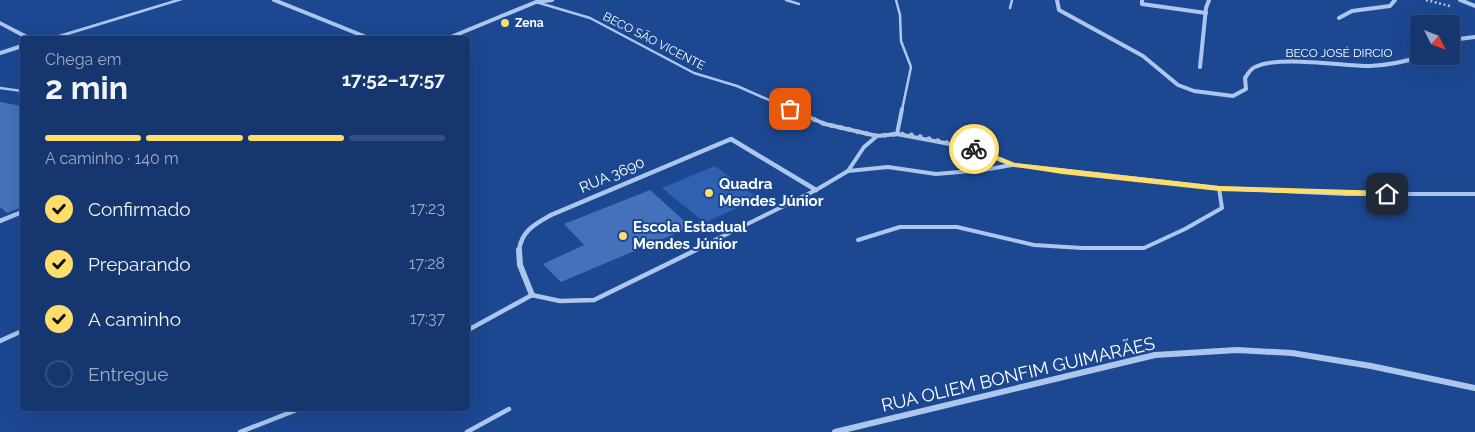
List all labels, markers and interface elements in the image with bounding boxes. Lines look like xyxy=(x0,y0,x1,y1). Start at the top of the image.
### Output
street label: BECO SÃO VICENTE xyxy=(601,9,707,73)
north arrow xyxy=(1410,15,1460,65)
map controls xyxy=(1410,15,1460,65)
place label: Zena xyxy=(515,16,544,30)
marker: Zena xyxy=(499,17,511,29)
street label: BECO JOSÉ DIRCIO xyxy=(1285,46,1393,60)
text: Chega em xyxy=(45,50,121,69)
text: 17:52–17:57 xyxy=(342,68,445,90)
text: 2 min xyxy=(45,69,128,106)
pin xyxy=(769,88,811,130)
icon: bag xyxy=(776,95,804,123)
courier xyxy=(949,124,999,174)
icon: bike xyxy=(960,135,988,163)
text: A caminho · 140 m xyxy=(45,149,179,168)
street label: RUA 3690 xyxy=(577,153,647,197)
pin xyxy=(1366,173,1408,215)
place label: Quadra Mendes Júnior xyxy=(719,175,824,210)
icon: home xyxy=(1373,180,1401,208)
marker: Quadra Mendes Júnior xyxy=(703,187,715,199)
icon: check xyxy=(45,195,73,223)
text: Confirmado xyxy=(88,198,191,220)
text: 17:23 xyxy=(410,199,445,218)
place label: Escola Estadual Mendes Júnior xyxy=(633,218,747,253)
marker: Escola Estadual Mendes Júnior xyxy=(617,230,629,242)
icon: check xyxy=(45,250,73,278)
text: Preparando xyxy=(88,253,191,275)
text: 17:28 xyxy=(409,254,445,273)
icon: check xyxy=(45,305,73,333)
text: A caminho xyxy=(88,308,181,330)
text: 17:37 xyxy=(410,309,445,328)
street label: RUA OLIEM BONFIM GUIMARÃES xyxy=(879,332,1157,416)
text: Entregue xyxy=(88,363,169,385)

